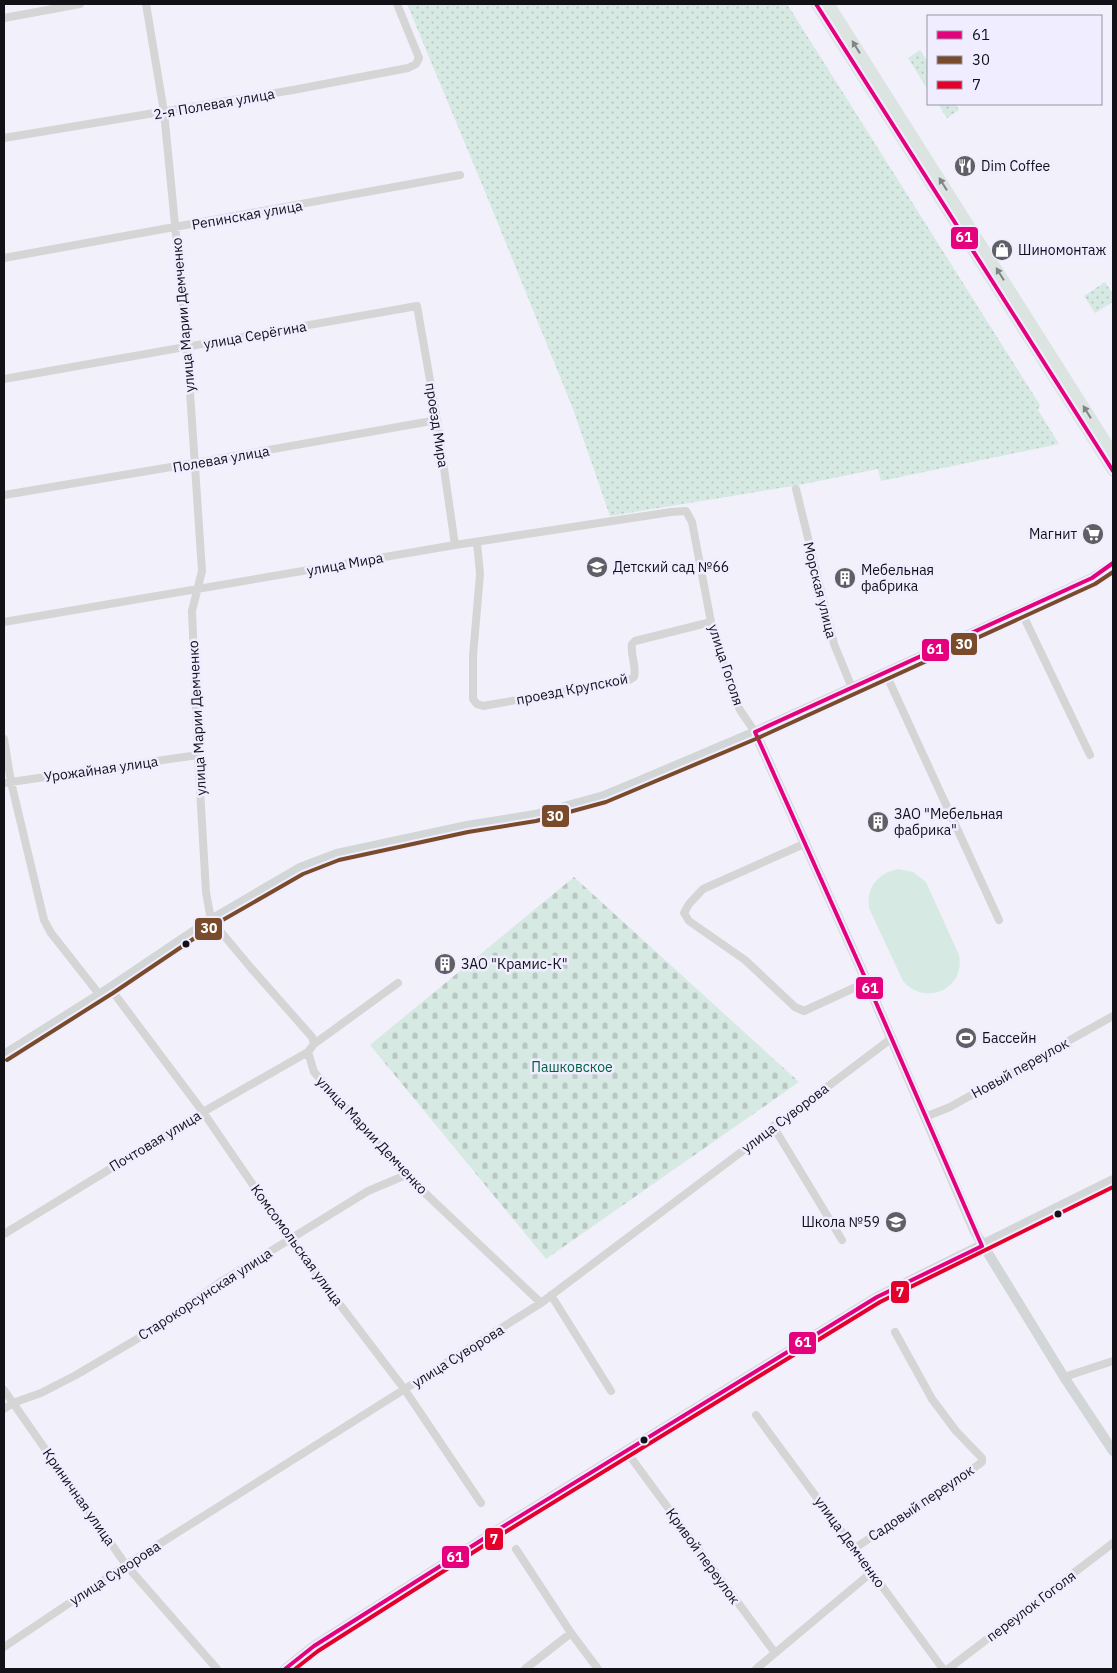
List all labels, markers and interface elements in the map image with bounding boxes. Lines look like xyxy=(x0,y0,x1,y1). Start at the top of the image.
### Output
legend xyxy=(927,15,1102,105)
text: 61 xyxy=(972,25,990,44)
one-way arrow xyxy=(851,40,861,54)
text: 30 xyxy=(972,50,990,69)
text: 7 xyxy=(972,75,981,94)
street label: 2-я Полевая улица xyxy=(152,84,276,124)
restaurant icon: Dim Coffee xyxy=(953,154,977,178)
place label: Dim Coffee xyxy=(981,157,1051,175)
one-way arrow xyxy=(939,177,948,191)
street label: Репинская улица xyxy=(190,196,304,234)
line badge: 61 xyxy=(950,226,979,250)
text: 61 xyxy=(956,228,973,246)
street label: улица Марии Демченко xyxy=(167,237,199,393)
shop icon: Шиномонтаж xyxy=(990,238,1014,262)
place label: Шиномонтаж xyxy=(1018,241,1106,259)
one-way arrow xyxy=(996,268,1005,281)
street label: улица Серёгина xyxy=(202,317,308,353)
street label: проезд Мира xyxy=(421,381,453,469)
one-way arrow xyxy=(1082,405,1092,418)
street label: Полевая улица xyxy=(171,442,271,476)
supermarket icon: Магнит xyxy=(1081,522,1105,546)
place label: Магнит xyxy=(1029,525,1077,543)
street label: Морская улица xyxy=(799,540,841,641)
street label: улица Мира xyxy=(305,548,385,580)
school or university icon: Детский сад №66 xyxy=(585,555,609,579)
place label: Детский сад №66 xyxy=(613,558,729,576)
place label: Мебельная фабрика xyxy=(861,561,934,595)
building icon: Мебельная фабрика xyxy=(833,566,857,590)
street label: улица Гоголя xyxy=(704,622,748,708)
line badge: 30 xyxy=(950,632,978,656)
text: 30 xyxy=(956,635,972,653)
line badge: 61 xyxy=(921,638,950,662)
street label: улица Марии Демченко xyxy=(184,640,210,796)
text: 61 xyxy=(927,640,944,658)
street label: проезд Крупской xyxy=(515,669,629,709)
street label: Урожайная улица xyxy=(43,752,160,786)
line badge: 30 xyxy=(541,804,570,828)
place label: ЗАО "Мебельная фабрика" xyxy=(894,805,1003,839)
text: 30 xyxy=(547,807,563,825)
building icon: ЗАО "Мебельная фабрика" xyxy=(866,810,890,834)
line badge: 30 xyxy=(194,917,223,941)
text: 30 xyxy=(201,919,217,937)
unlabelled marker xyxy=(181,939,191,949)
building icon: ЗАО "Крамис-К" xyxy=(433,952,457,976)
place label: ЗАО "Крамис-К" xyxy=(461,955,568,973)
line badge: 61 xyxy=(855,976,884,1000)
text: 61 xyxy=(862,979,879,997)
sports icon: Бассейн xyxy=(954,1026,978,1050)
place label: Бассейн xyxy=(982,1029,1036,1047)
street label: Новый переулок xyxy=(968,1034,1072,1102)
park label: Пашковское xyxy=(531,1058,613,1076)
street label: улица Марии Демченко xyxy=(313,1072,432,1198)
street label: улица Суворова xyxy=(738,1079,833,1157)
street label: Почтовая улица xyxy=(106,1106,205,1176)
street label: Комсомольская улица xyxy=(247,1181,347,1310)
unlabelled marker xyxy=(1053,1209,1063,1219)
school or university icon: Школа №59 xyxy=(884,1210,908,1234)
place label: Школа №59 xyxy=(801,1213,880,1231)
street label: Старокорсунская улица xyxy=(135,1244,276,1344)
line badge: 7 xyxy=(890,1280,910,1304)
text: 7 xyxy=(896,1283,904,1301)
street label: улица Суворова xyxy=(409,1320,508,1391)
line badge: 61 xyxy=(788,1331,817,1355)
text: 61 xyxy=(795,1333,812,1351)
unlabelled marker xyxy=(639,1435,649,1445)
street label: Криничная улица xyxy=(39,1445,120,1550)
street label: Садовый переулок xyxy=(865,1461,978,1545)
street label: улица Демченко xyxy=(811,1493,889,1591)
street label: Кривой переулок xyxy=(662,1504,744,1608)
line badge: 7 xyxy=(484,1527,504,1551)
text: 7 xyxy=(490,1530,498,1548)
street label: улица Суворова xyxy=(66,1537,164,1609)
line badge: 61 xyxy=(441,1545,470,1569)
text: 61 xyxy=(447,1548,464,1566)
street label: переулок Гоголя xyxy=(983,1566,1079,1646)

